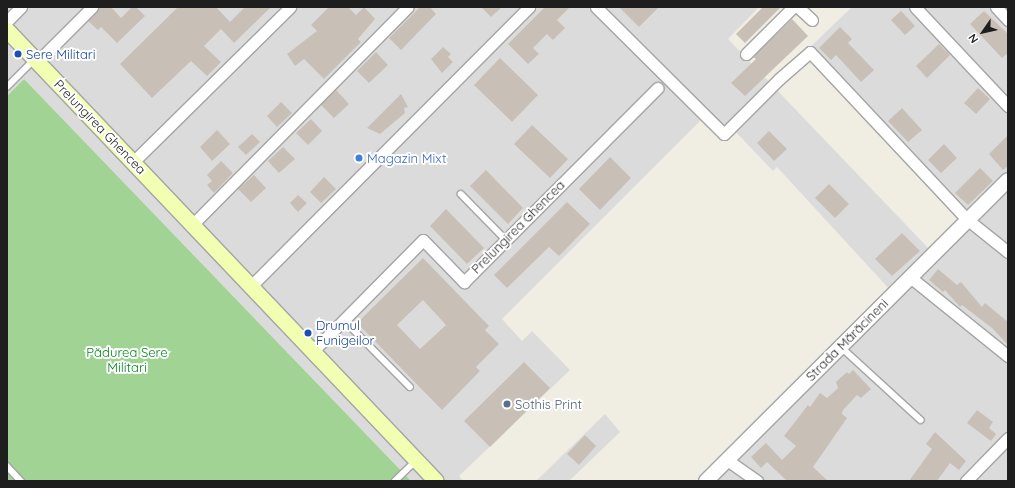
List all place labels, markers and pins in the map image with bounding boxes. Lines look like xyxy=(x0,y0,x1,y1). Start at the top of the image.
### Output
place label: Sere Militari xyxy=(26,46,96,62)
marker: Sere Militari xyxy=(13,49,23,59)
place label: Magazin Mixt xyxy=(367,150,447,166)
marker: Magazin Mixt xyxy=(354,153,364,163)
place label: Drumul Funigeilor xyxy=(316,318,375,349)
marker: Drumul Funigeilor xyxy=(303,328,313,338)
place label: Sothis Print xyxy=(515,396,582,412)
marker: Sothis Print xyxy=(502,399,512,409)

